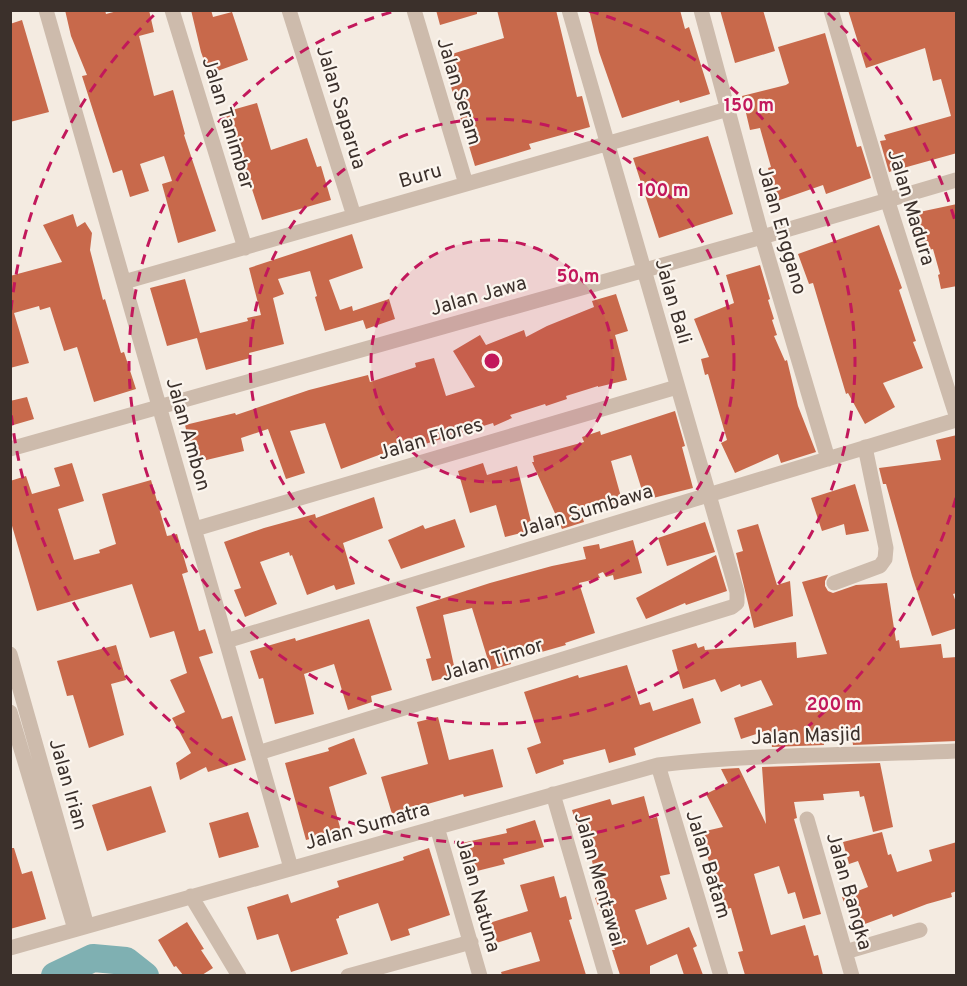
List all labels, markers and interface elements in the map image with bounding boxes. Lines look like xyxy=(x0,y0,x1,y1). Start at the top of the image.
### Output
street label: Jalan Seram xyxy=(429,35,487,149)
street label: Jalan Saparua xyxy=(309,43,371,173)
street label: Jalan Tanimbar xyxy=(195,54,260,193)
text: 150 m xyxy=(724,95,774,118)
street label: Jalan Madura xyxy=(880,146,940,269)
street label: Buru xyxy=(396,158,445,195)
street label: Jalan Enggano xyxy=(750,163,812,298)
text: 100 m xyxy=(637,180,689,203)
street label: Jalan Bali xyxy=(648,256,697,347)
text: 50 m xyxy=(556,266,600,289)
street label: Jalan Jawa xyxy=(427,271,530,323)
centre of rings xyxy=(482,351,502,371)
street label: Jalan Ambon xyxy=(158,375,216,494)
street label: Jalan Flores xyxy=(375,413,486,467)
street label: Jalan Sumbawa xyxy=(515,479,656,545)
street label: Jalan Timor xyxy=(438,633,547,689)
text: 200 m xyxy=(806,694,862,717)
street label: Jalan Masjid xyxy=(751,722,862,752)
street label: Jalan Irian xyxy=(42,736,93,833)
street label: Jalan Sumatra xyxy=(302,797,433,857)
street label: Jalan Batam xyxy=(678,807,736,922)
street label: Jalan Mentawai xyxy=(566,809,630,950)
street label: Jalan Bangka xyxy=(819,830,877,953)
street label: Jalan Natuna xyxy=(448,835,506,956)

